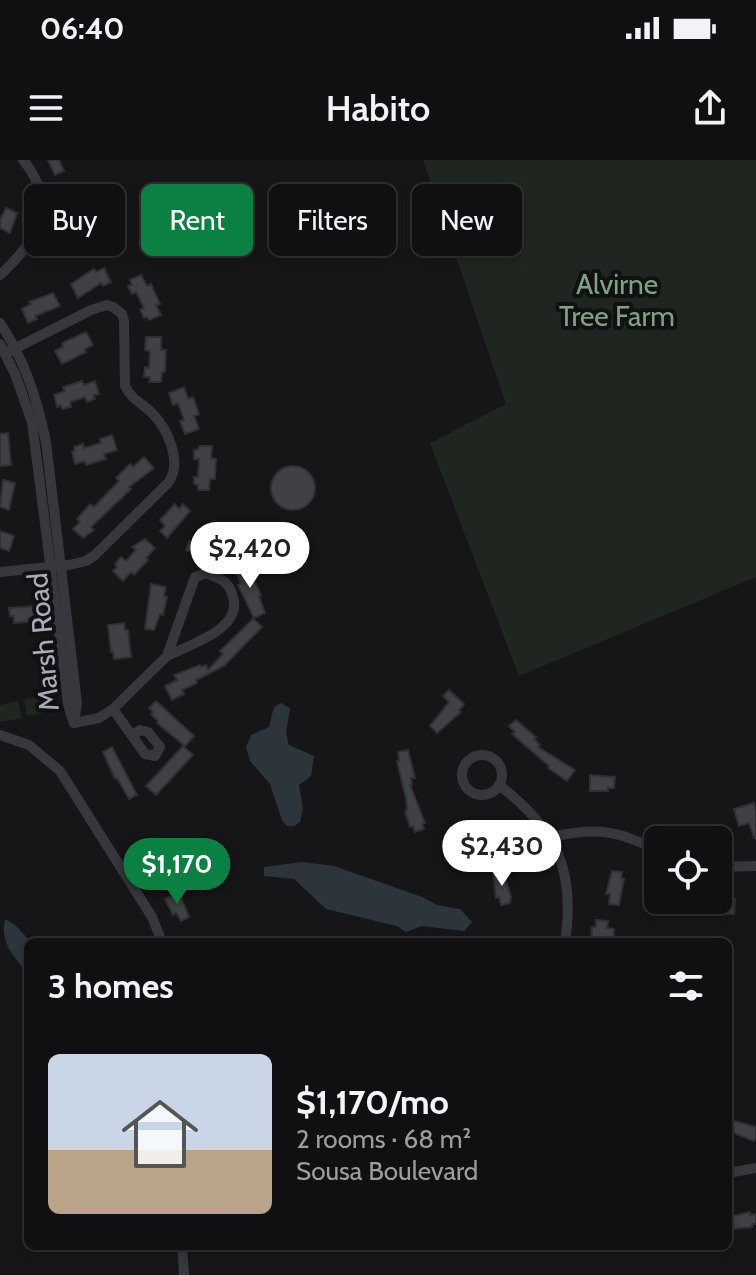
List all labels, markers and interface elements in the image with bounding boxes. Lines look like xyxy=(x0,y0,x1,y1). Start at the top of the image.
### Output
text: 06:40 xyxy=(40,10,125,47)
icon: menu xyxy=(24,86,68,130)
text: Habito xyxy=(326,86,430,130)
icon: share xyxy=(688,86,732,130)
chip: Buy xyxy=(24,184,125,256)
chip: Rent xyxy=(141,184,253,256)
chip: Filters xyxy=(269,184,396,256)
chip: New xyxy=(412,184,522,256)
park label: Alvirne Tree Farm xyxy=(559,267,675,333)
pin: $2,420 xyxy=(185,522,315,590)
text: $2,420 xyxy=(208,532,292,564)
street label: Marsh Road xyxy=(20,571,66,713)
pin: $2,430 xyxy=(437,820,567,888)
map controls xyxy=(644,826,732,914)
button: locate xyxy=(644,826,732,914)
text: $2,430 xyxy=(460,830,544,862)
pin: $1,170 xyxy=(112,838,242,906)
text: $1,170 xyxy=(141,848,213,880)
icon: filters xyxy=(664,964,708,1008)
text: 3 homes xyxy=(48,965,174,1007)
text: $1,170/mo xyxy=(296,1081,449,1123)
icon: home xyxy=(112,1086,208,1182)
text: 2 rooms · 68 m² xyxy=(296,1123,471,1155)
text: Sousa Boulevard xyxy=(296,1155,478,1187)

